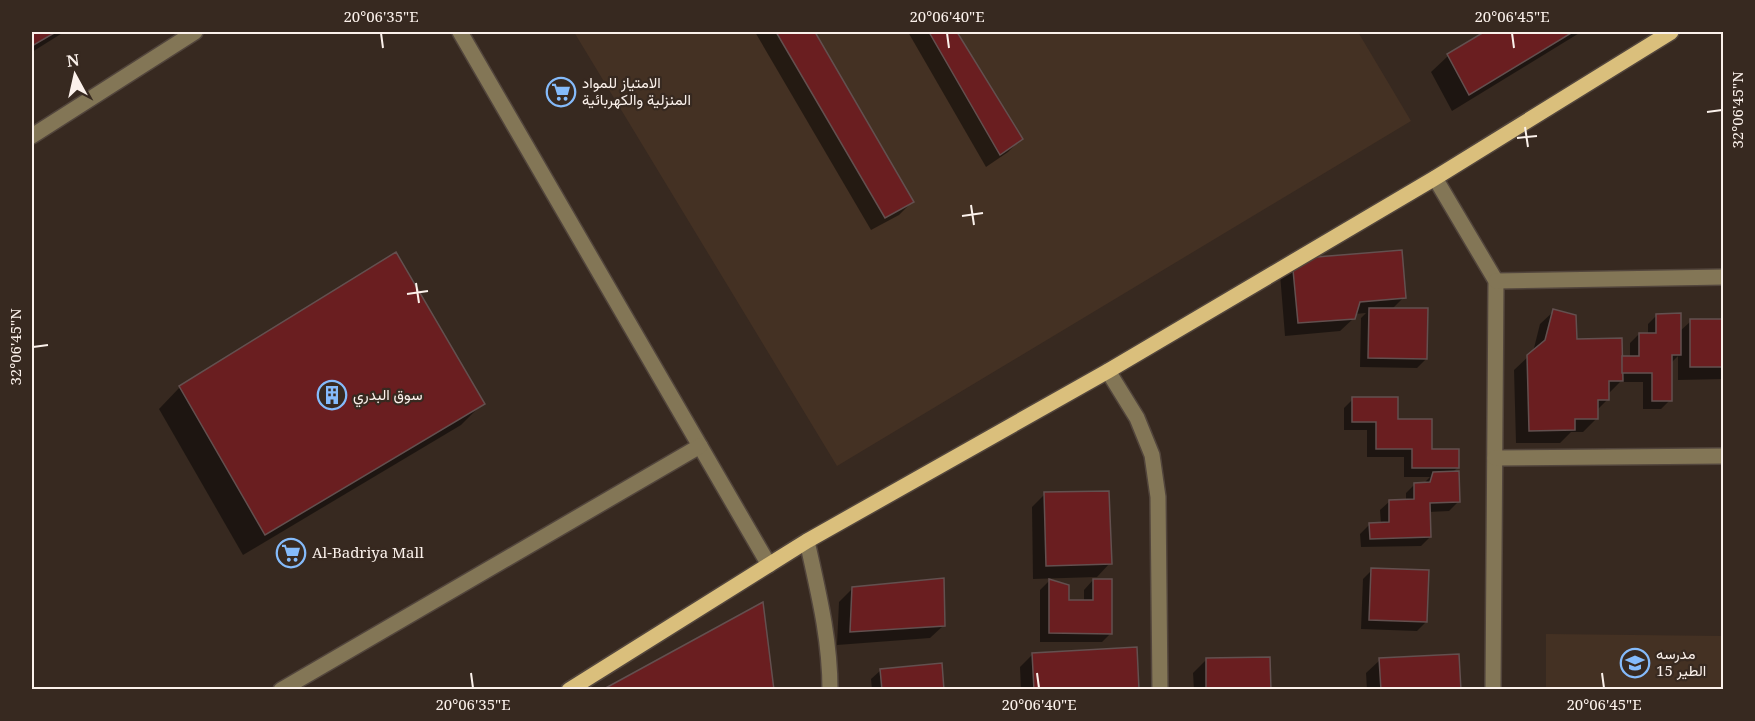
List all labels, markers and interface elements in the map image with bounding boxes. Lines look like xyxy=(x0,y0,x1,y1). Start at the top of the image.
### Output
text: 20°06'35"E xyxy=(343,6,419,26)
text: 20°06'40"E xyxy=(909,6,985,26)
text: 20°06'45"E xyxy=(1474,6,1550,26)
north arrow xyxy=(45,45,105,105)
text: N xyxy=(65,48,81,72)
text: 32°06'45"N xyxy=(1727,71,1747,149)
place label: الامتياز للمواد المنزلية والكهربائية xyxy=(582,72,691,109)
supermarket icon: الامتياز للمواد المنزلية والكهربائية xyxy=(545,76,577,108)
text: 32°06'45"N xyxy=(5,308,25,386)
building icon: سوق البدري xyxy=(316,379,348,411)
place label: سوق البدري xyxy=(353,384,423,408)
supermarket icon: Al-Badriya Mall xyxy=(275,537,307,569)
place label: Al-Badriya Mall xyxy=(312,542,424,562)
place label: مدرسه 15 الطير xyxy=(1656,643,1706,680)
school or university icon: مدرسه 15 الطير xyxy=(1619,647,1651,679)
text: 20°06'35"E xyxy=(435,694,511,714)
text: 20°06'40"E xyxy=(1001,694,1077,714)
text: 20°06'45"E xyxy=(1566,694,1642,714)

